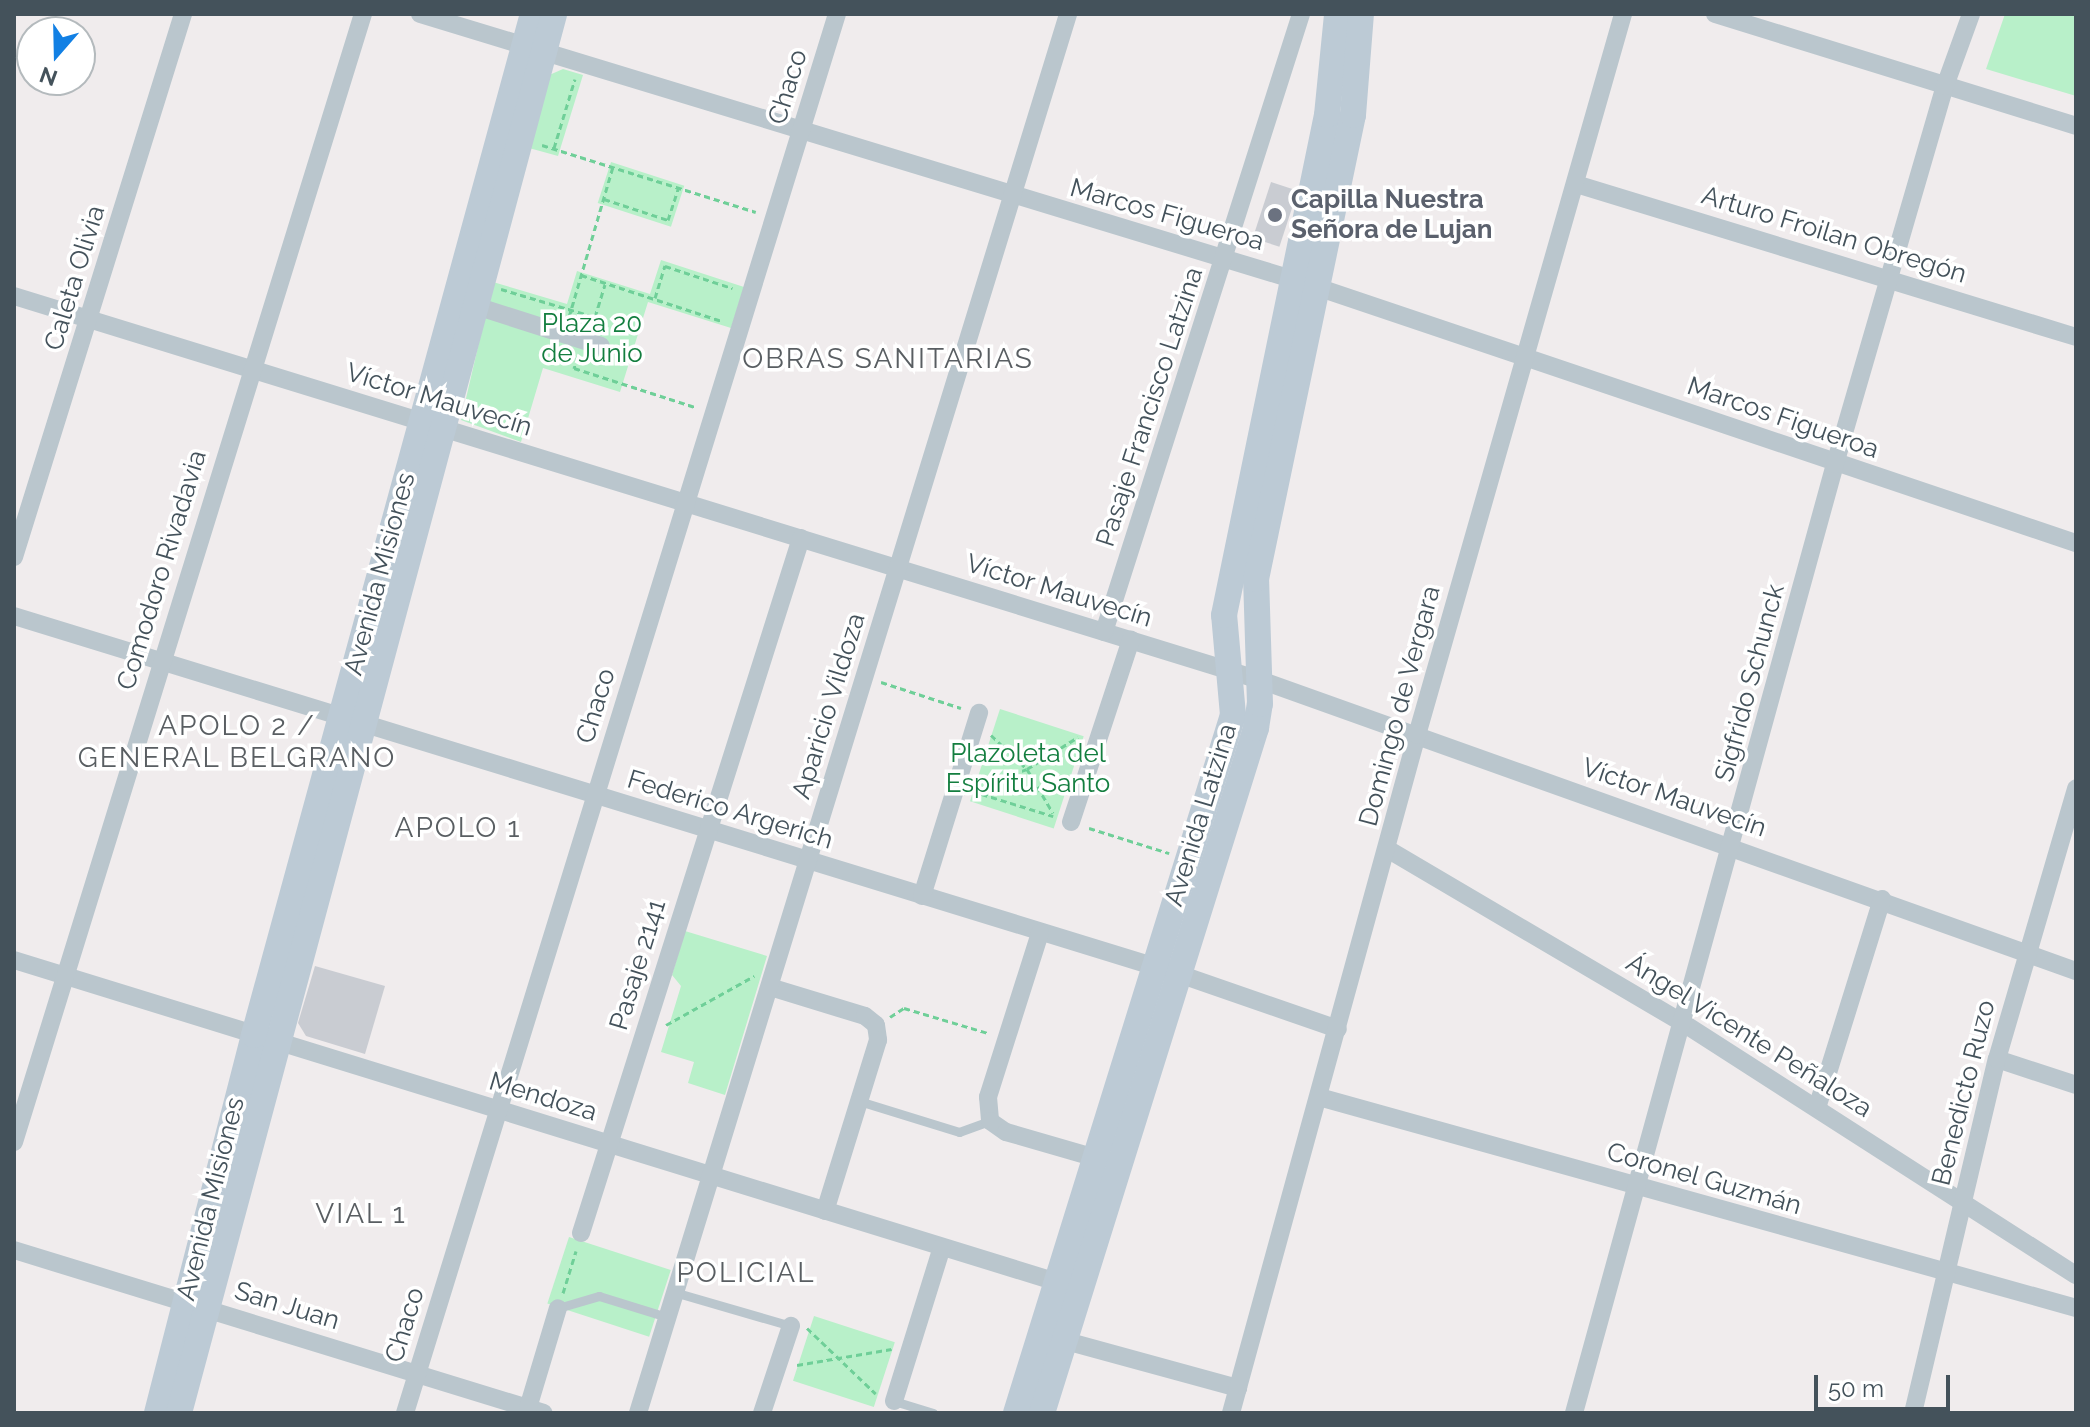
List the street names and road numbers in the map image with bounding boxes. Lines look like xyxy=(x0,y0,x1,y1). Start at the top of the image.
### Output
street label: Chaco xyxy=(762,46,814,128)
street label: Marcos Figueroa xyxy=(1066,172,1268,258)
street label: Arturo Froilan Obregón xyxy=(1698,180,1970,290)
street label: Caleta Olivia xyxy=(38,202,112,354)
street label: Pasaje Francisco Latzina xyxy=(1090,263,1210,551)
street label: Víctor Mauvecín xyxy=(342,357,536,443)
street label: Marcos Figueroa xyxy=(1683,371,1883,465)
street label: Comodoro Rivadavia xyxy=(111,446,213,694)
street label: Avenida Misiones xyxy=(338,469,422,679)
street label: Víctor Mauvecín xyxy=(962,548,1156,634)
street label: Sigfrido Schunck xyxy=(1709,581,1791,785)
street label: Domingo de Vergara xyxy=(1353,582,1447,830)
street label: Aparicio Vildoza xyxy=(786,609,872,803)
street label: Chaco xyxy=(570,665,622,747)
street label: Avenida Latzina xyxy=(1158,720,1244,910)
street label: Víctor Mauvecín xyxy=(1578,752,1770,844)
street label: Federico Argerich xyxy=(623,764,837,856)
street label: Pasaje 2141 xyxy=(603,896,673,1034)
street label: Ángel Vicente Peñaloza xyxy=(1620,947,1878,1125)
street label: Benedicto Ruzo xyxy=(1926,997,2002,1189)
street label: Mendoza xyxy=(485,1066,601,1128)
street label: Avenida Misiones xyxy=(171,1094,251,1304)
street label: Coronel Guzmán xyxy=(1603,1136,1805,1222)
street label: San Juan xyxy=(230,1275,344,1337)
street label: Chaco xyxy=(379,1284,431,1366)

